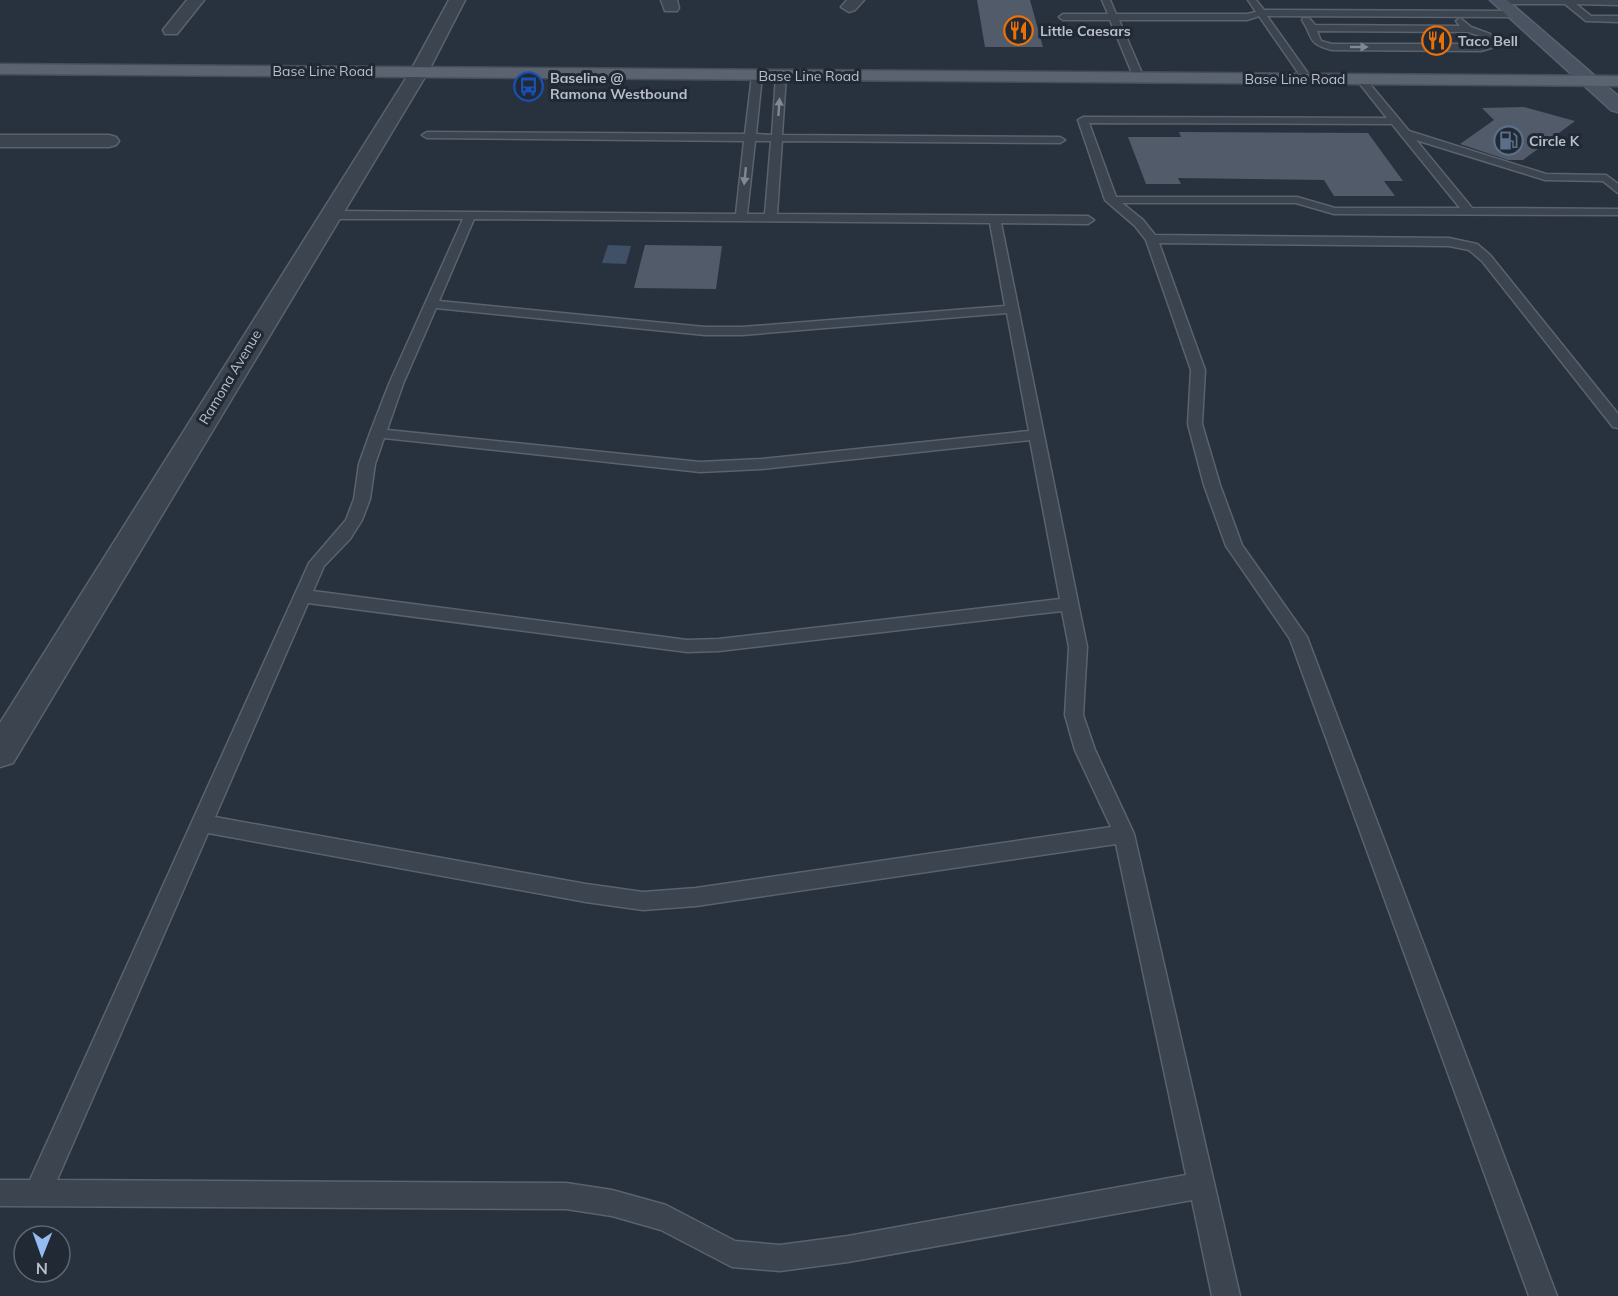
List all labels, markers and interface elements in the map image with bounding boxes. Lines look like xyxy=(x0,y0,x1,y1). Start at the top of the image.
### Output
restaurant icon: Little Caesars xyxy=(1003,15,1035,47)
place label: Little Caesars xyxy=(1040,22,1131,40)
restaurant icon: Taco Bell xyxy=(1421,25,1453,57)
place label: Taco Bell xyxy=(1458,32,1518,50)
one-way arrow xyxy=(1349,42,1368,52)
street label: Base Line Road xyxy=(273,62,373,80)
street label: Base Line Road xyxy=(759,67,859,85)
place label: Baseline @ Ramona Westbound xyxy=(550,69,687,103)
bus stop icon: Baseline @ Ramona Westbound xyxy=(513,70,545,102)
street label: Base Line Road xyxy=(1245,70,1345,88)
one-way arrow xyxy=(774,98,784,117)
fuel station icon: Circle K xyxy=(1492,125,1524,157)
place label: Circle K xyxy=(1529,132,1580,150)
one-way arrow xyxy=(740,166,750,185)
street label: Ramona Avenue xyxy=(195,326,265,428)
north arrow xyxy=(12,1224,72,1284)
text: N xyxy=(36,1259,48,1279)

